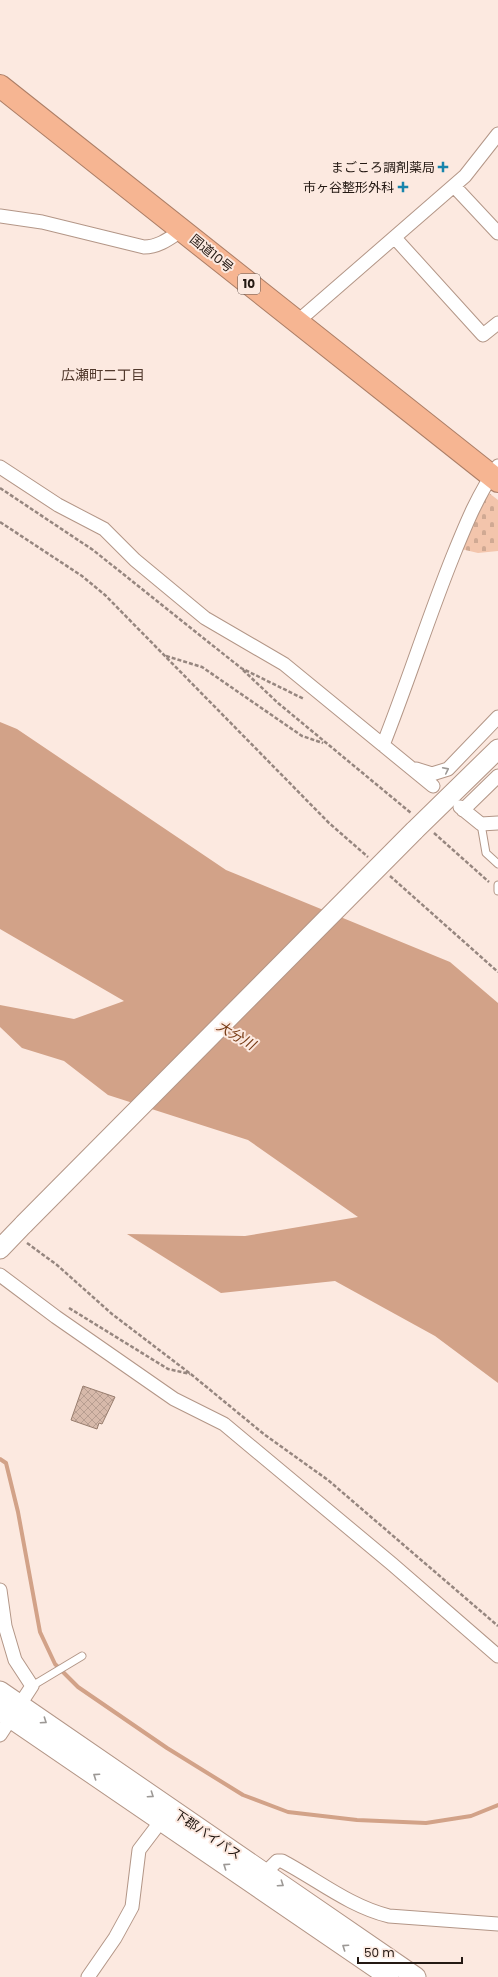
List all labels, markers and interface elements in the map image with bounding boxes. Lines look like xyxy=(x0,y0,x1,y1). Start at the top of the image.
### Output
place label: まごころ調剤薬局 xyxy=(331,158,435,177)
marker: まごころ調剤薬局 xyxy=(438,162,448,172)
place label: 市ヶ谷整形外科 xyxy=(303,178,394,197)
marker: 市ヶ谷整形外科 xyxy=(397,181,409,193)
street label: 国道10号 xyxy=(186,230,238,277)
road number: 10 xyxy=(238,274,260,294)
district label: 広瀬町二丁目 xyxy=(61,365,145,385)
one-way arrow xyxy=(442,767,449,774)
water label: 大分川 xyxy=(213,1016,261,1055)
one-way arrow xyxy=(39,1716,46,1723)
one-way arrow xyxy=(93,1774,100,1781)
one-way arrow xyxy=(147,1790,154,1798)
street label: 下郡バイパス xyxy=(170,1805,245,1864)
one-way arrow xyxy=(223,1863,230,1871)
one-way arrow xyxy=(277,1879,284,1887)
scale bar xyxy=(358,1939,462,1965)
one-way arrow xyxy=(342,1944,349,1952)
text: 50 m xyxy=(364,1944,395,1961)

